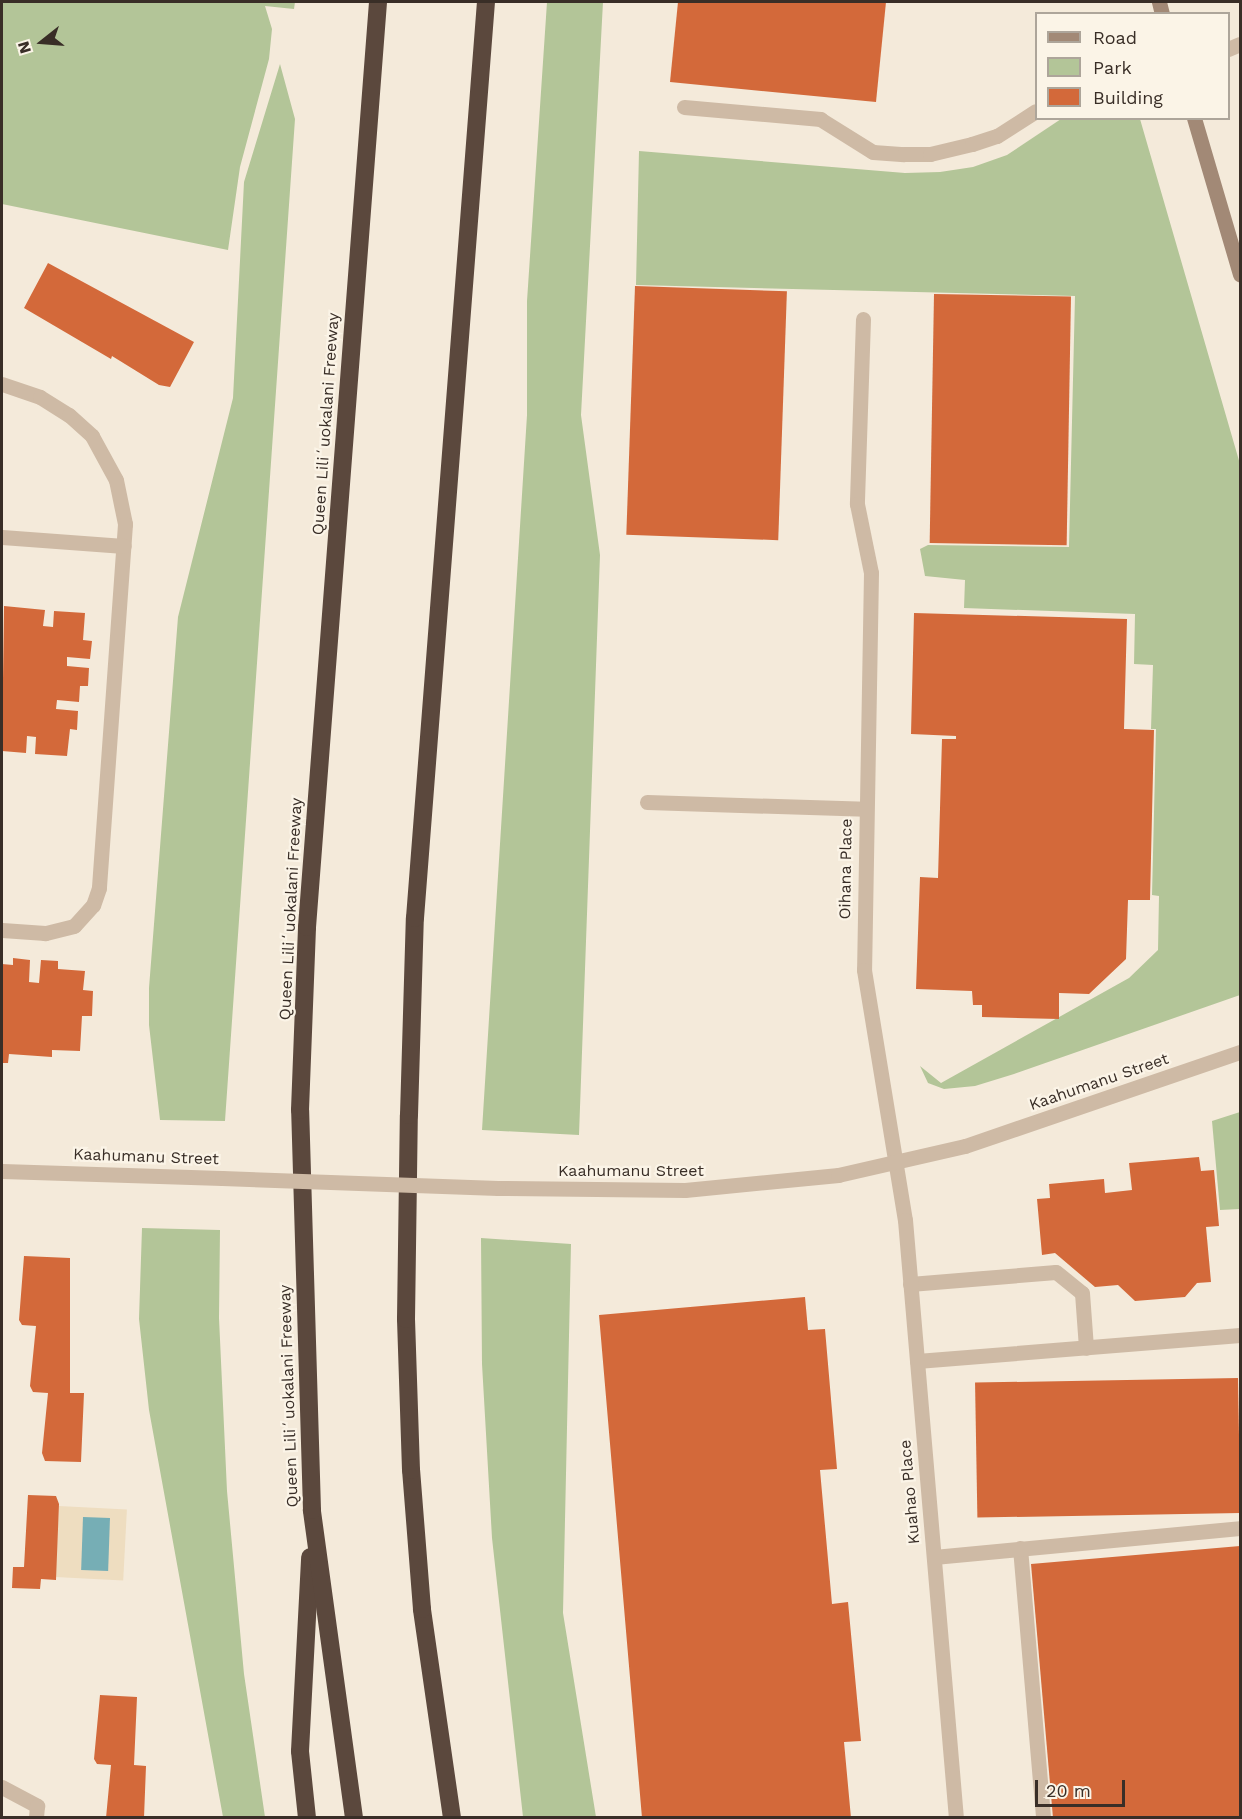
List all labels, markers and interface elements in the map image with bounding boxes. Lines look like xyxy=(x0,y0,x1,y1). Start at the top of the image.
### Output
north arrow xyxy=(12,12,72,72)
legend xyxy=(1035,12,1230,120)
text: Road xyxy=(1093,27,1137,48)
text: N xyxy=(13,39,35,56)
text: Park xyxy=(1093,57,1132,78)
text: Building xyxy=(1093,87,1163,108)
street label: Queen Liliʻuokalani Freeway xyxy=(309,312,343,536)
street label: Queen Liliʻuokalani Freeway xyxy=(276,797,306,1021)
street label: Oihana Place xyxy=(836,818,856,920)
street label: Kaahumanu Street xyxy=(1027,1049,1171,1115)
street label: Kaahumanu Street xyxy=(73,1145,219,1169)
street label: Kaahumanu Street xyxy=(558,1161,704,1181)
street label: Queen Liliʻuokalani Freeway xyxy=(276,1284,302,1508)
street label: Kuahao Place xyxy=(896,1439,924,1545)
scale bar xyxy=(1038,1768,1128,1806)
text: 20 m xyxy=(1046,1780,1091,1801)

